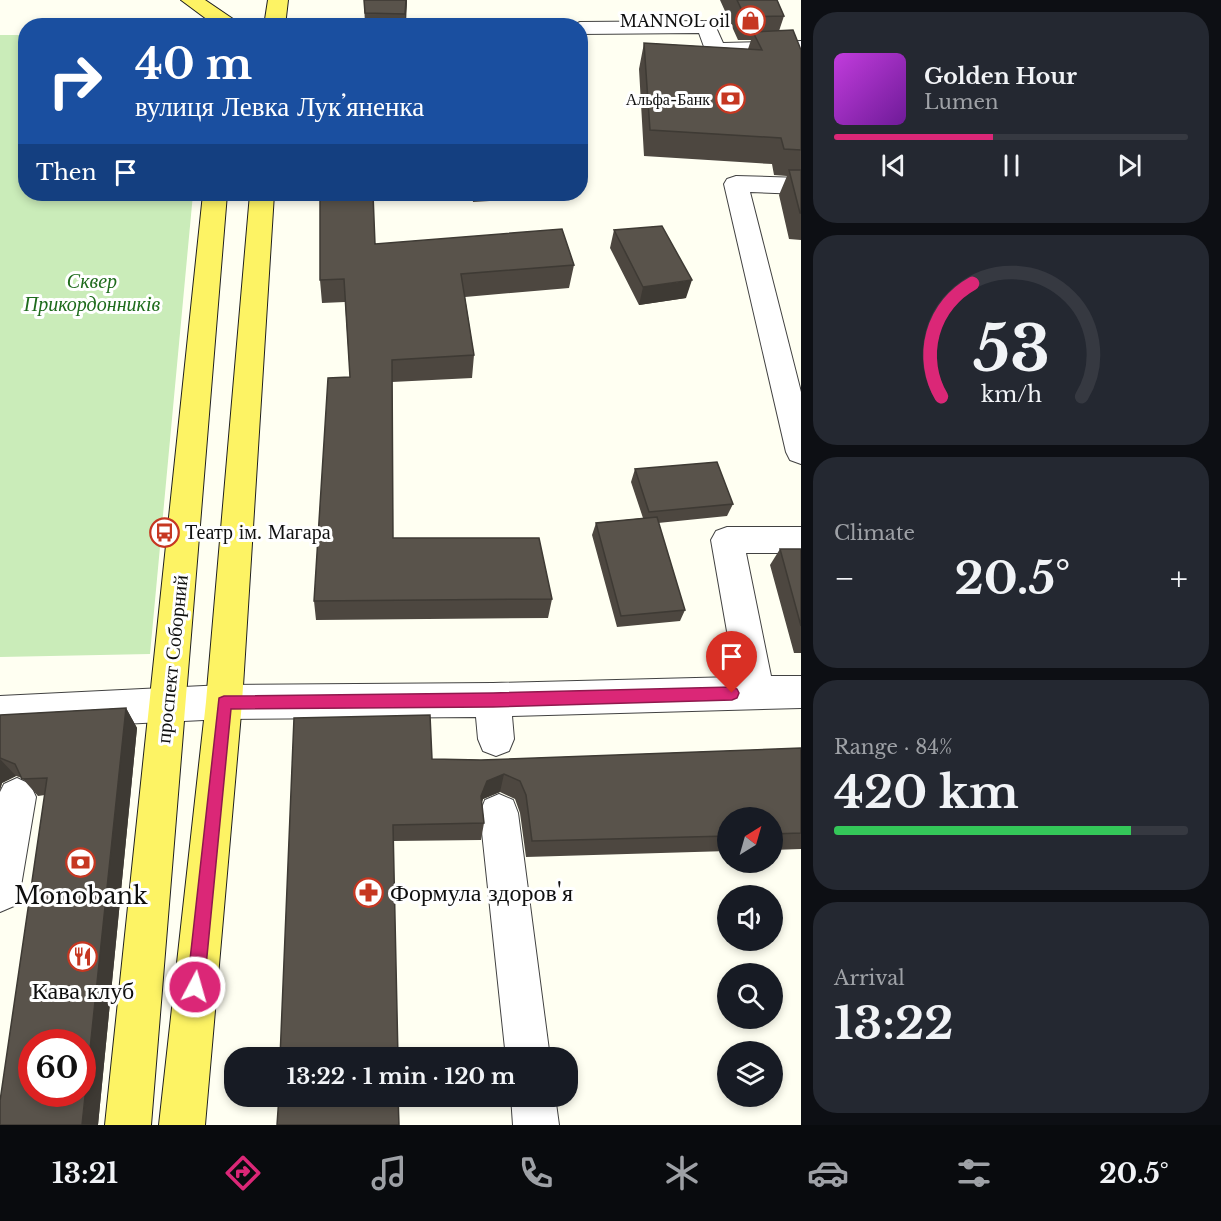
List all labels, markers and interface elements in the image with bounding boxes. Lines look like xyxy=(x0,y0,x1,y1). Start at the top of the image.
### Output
shop icon: MANNOL oil xyxy=(735,5,767,37)
place label: MANNOL oil xyxy=(620,11,730,31)
text: 40 m xyxy=(135,38,252,90)
icon: right xyxy=(36,42,114,120)
text: Golden Hour xyxy=(924,63,1077,90)
bank icon: Альфа-Банк xyxy=(715,83,747,115)
place label: Альфа-Банк xyxy=(626,89,710,109)
text: вулиця Левка Лукʼяненка xyxy=(135,90,424,123)
text: Lumen xyxy=(924,90,999,114)
icon: previous xyxy=(877,149,910,182)
icon: pause xyxy=(995,149,1028,182)
icon: next xyxy=(1113,149,1146,182)
icon: arrive xyxy=(109,156,142,189)
text: Then xyxy=(36,159,97,186)
park label: Сквер Прикордонників xyxy=(23,269,160,316)
text: 53 xyxy=(973,310,1049,388)
text: km/h xyxy=(981,381,1042,408)
bus stop icon: Театр ім. Магара xyxy=(148,516,180,548)
place label: Театр ім. Магара xyxy=(185,520,331,544)
text: Climate xyxy=(834,521,915,545)
text: 20.5° xyxy=(954,550,1070,606)
text: − xyxy=(834,558,855,599)
text: + xyxy=(1170,558,1188,599)
street label: проспект Соборний xyxy=(151,573,193,744)
pin xyxy=(706,631,757,693)
icon: arrive xyxy=(715,640,748,673)
text: Range · 84% xyxy=(834,735,952,759)
text: 420 km xyxy=(834,764,1019,820)
north arrow xyxy=(717,807,783,873)
map controls xyxy=(717,807,783,1107)
bank icon: Monobank xyxy=(65,846,97,878)
pharmacy icon: Формула здоров'я xyxy=(353,876,385,908)
place label: Формула здоров'я xyxy=(390,878,573,907)
place label: Monobank xyxy=(14,881,148,910)
button: sound xyxy=(717,885,783,951)
restaurant icon: Кава клуб xyxy=(67,941,99,973)
position arrow xyxy=(163,955,227,1019)
button: search xyxy=(717,963,783,1029)
text: Arrival xyxy=(834,966,905,990)
place label: Кава клуб xyxy=(32,976,134,1005)
text: 13:22 xyxy=(834,995,954,1051)
speed limit sign: 60 xyxy=(18,1029,96,1107)
button: layers xyxy=(717,1041,783,1107)
text: 13:22 · 1 min · 120 m xyxy=(287,1063,515,1090)
icon: directions xyxy=(222,1152,264,1194)
icon: music xyxy=(368,1152,410,1194)
icon: phone xyxy=(515,1152,557,1194)
icon: climate xyxy=(661,1152,703,1194)
icon: car xyxy=(807,1152,849,1194)
icon: filters xyxy=(953,1152,995,1194)
text: 13:21 xyxy=(52,1157,118,1190)
text: 20.5° xyxy=(1099,1157,1169,1190)

